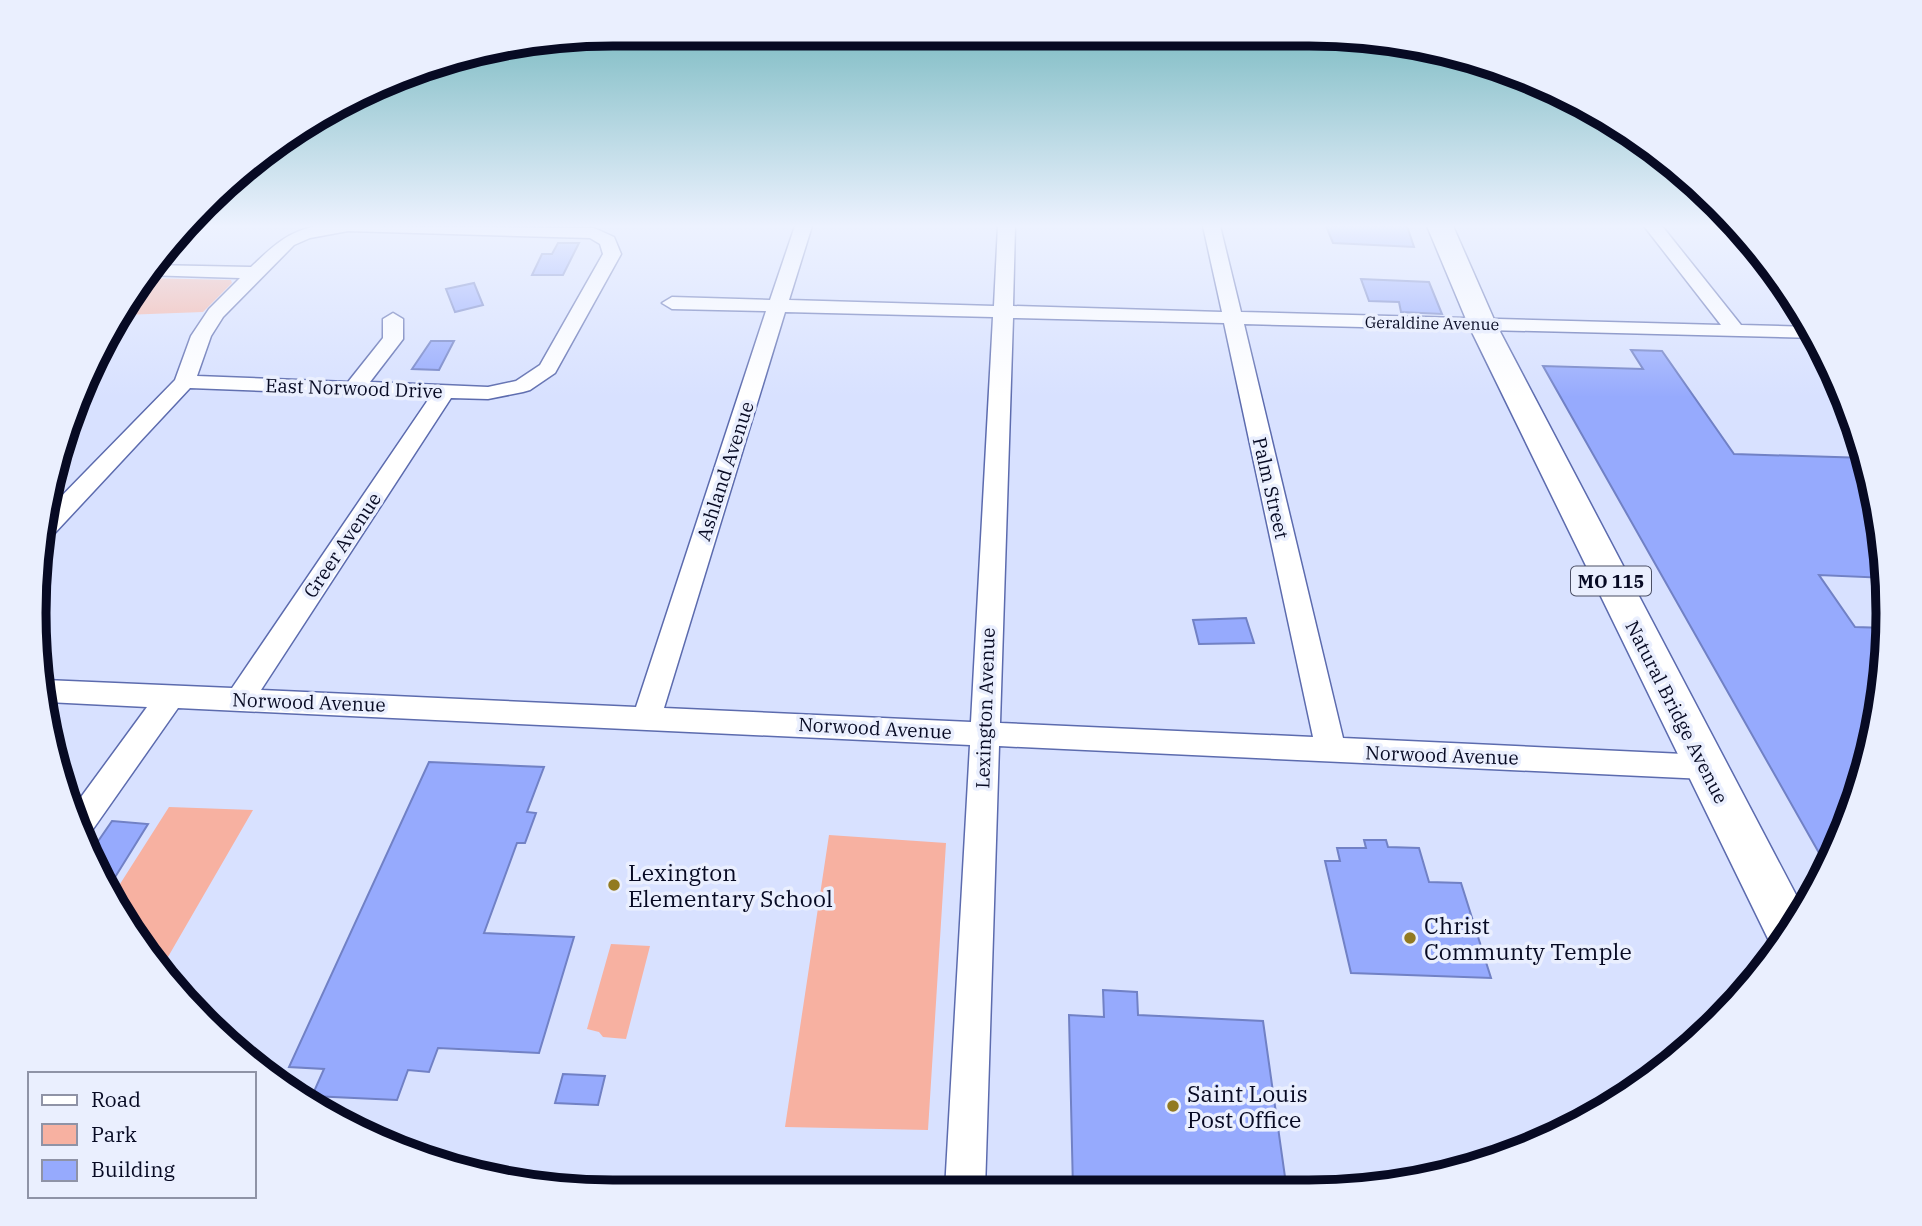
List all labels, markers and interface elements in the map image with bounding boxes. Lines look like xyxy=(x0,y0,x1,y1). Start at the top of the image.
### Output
street label: Geraldine Avenue xyxy=(1365,312,1499,334)
street label: East Norwood Drive xyxy=(265,373,443,403)
street label: Ashland Avenue xyxy=(691,398,759,544)
street label: Palm Street xyxy=(1248,435,1294,541)
street label: Greer Avenue xyxy=(298,488,386,602)
road number: MO 115 xyxy=(1571,566,1651,596)
street label: Natural Bridge Avenue xyxy=(1620,616,1734,808)
street label: Lexington Avenue xyxy=(970,627,1000,789)
street label: Norwood Avenue xyxy=(232,687,386,717)
street label: Norwood Avenue xyxy=(798,712,952,744)
street label: Norwood Avenue xyxy=(1365,740,1519,770)
place label: Lexington Elementary School xyxy=(628,857,833,913)
marker: Lexington Elementary School xyxy=(606,877,622,893)
place label: Christ Communty Temple xyxy=(1424,910,1632,966)
marker: Christ Communty Temple xyxy=(1402,930,1418,946)
legend xyxy=(28,1072,256,1198)
place label: Saint Louis Post Office xyxy=(1187,1078,1308,1134)
text: Road xyxy=(91,1085,141,1113)
marker: Saint Louis Post Office xyxy=(1165,1098,1181,1114)
text: Park xyxy=(91,1120,138,1148)
text: Building xyxy=(91,1155,176,1183)

